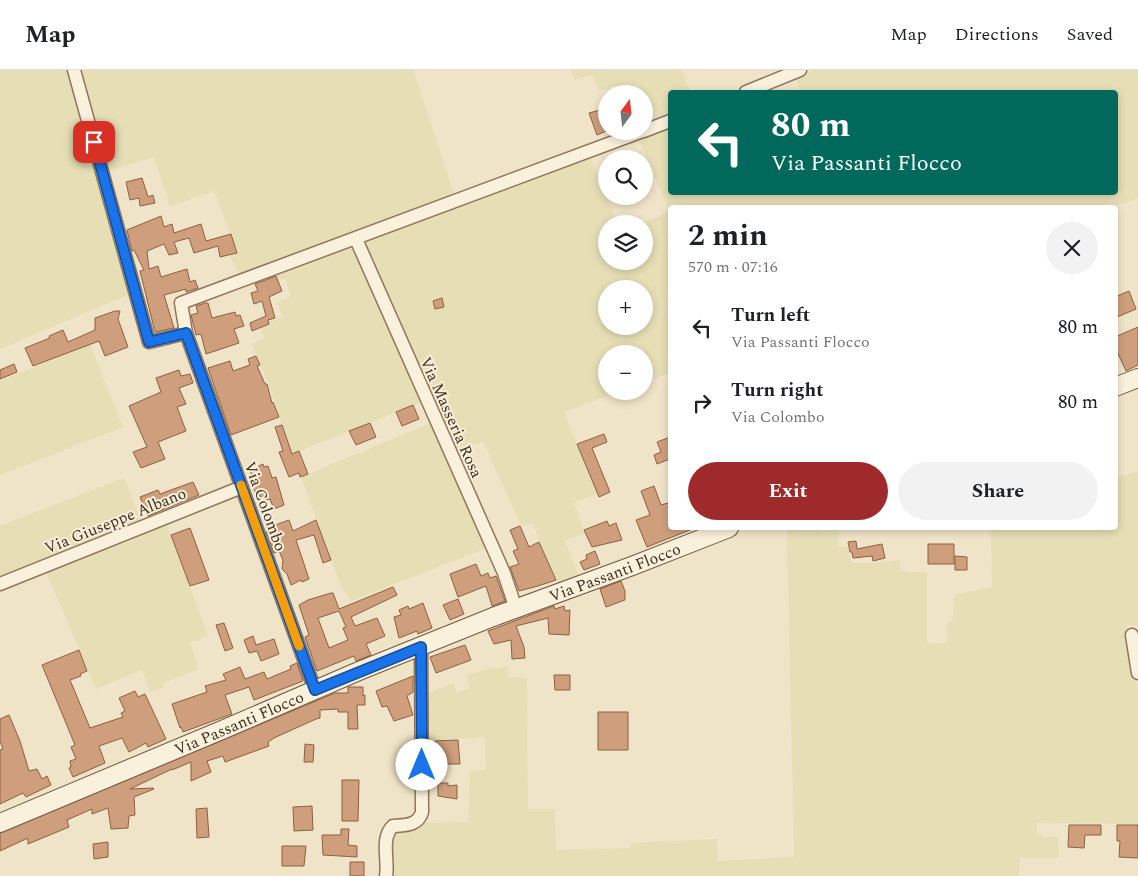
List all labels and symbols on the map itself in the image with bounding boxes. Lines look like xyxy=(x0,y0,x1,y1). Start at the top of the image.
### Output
north arrow xyxy=(598,85,652,140)
pin xyxy=(73,121,115,163)
street label: Via Masseria Rosa xyxy=(414,353,489,482)
street label: Via Colombo xyxy=(238,458,292,554)
street label: Via Giuseppe Albano xyxy=(41,482,190,560)
street label: Via Passanti Flocco xyxy=(546,537,684,608)
street label: Via Passanti Flocco xyxy=(171,685,308,762)
position arrow xyxy=(395,738,447,790)

